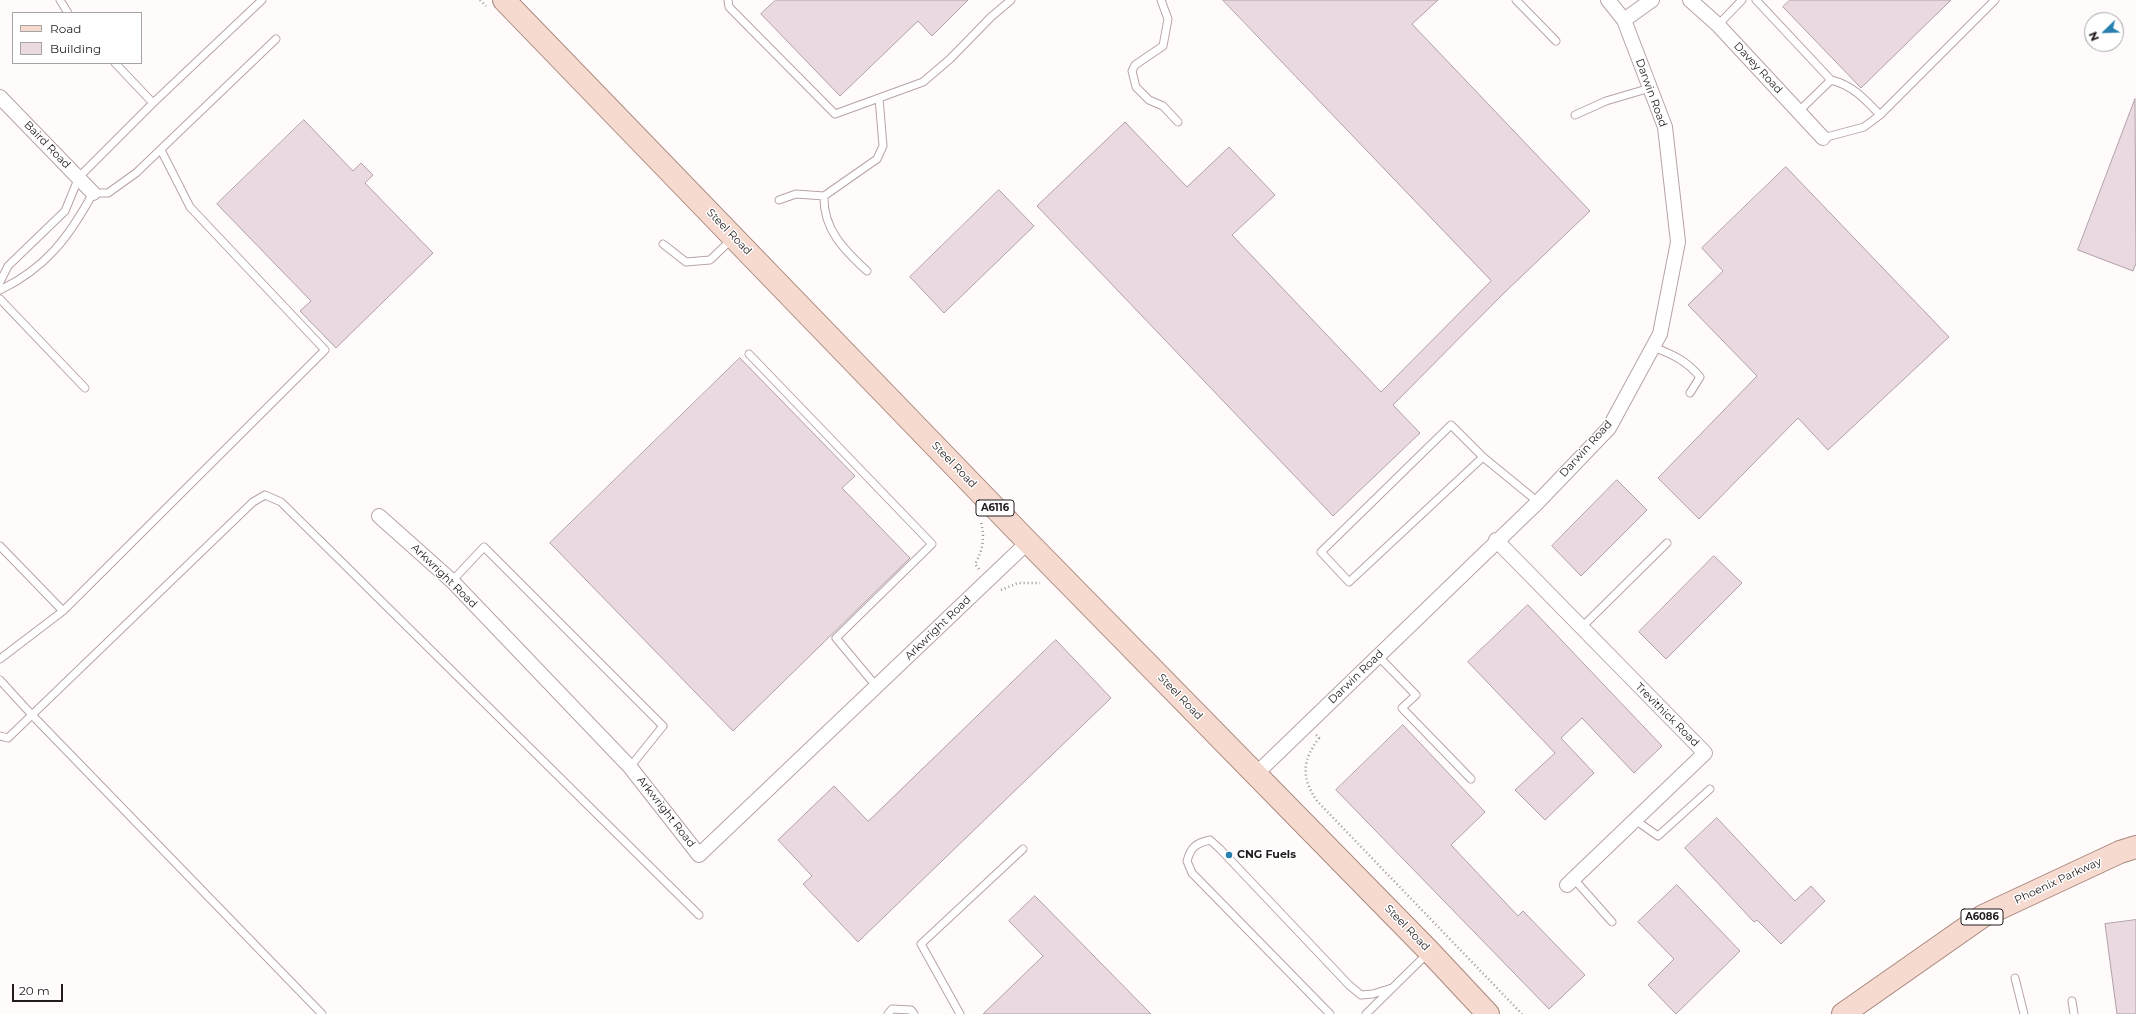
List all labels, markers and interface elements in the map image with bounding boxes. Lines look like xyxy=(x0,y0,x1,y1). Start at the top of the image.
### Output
legend xyxy=(12,12,142,64)
north arrow xyxy=(2084,12,2124,52)
text: Road xyxy=(50,21,81,36)
text: N xyxy=(2086,29,2102,43)
street label: Davey Road xyxy=(1731,40,1785,96)
text: Building xyxy=(50,41,101,56)
street label: Darwin Road xyxy=(1633,57,1669,129)
street label: Baird Road xyxy=(21,118,73,172)
street label: Steel Road xyxy=(704,206,754,258)
street label: Darwin Road xyxy=(1557,418,1615,480)
street label: Steel Road xyxy=(929,439,979,491)
road number: A6116 xyxy=(976,500,1014,516)
street label: Arkwright Road xyxy=(408,541,480,611)
street label: Arkwright Road xyxy=(902,593,974,663)
street label: Darwin Road xyxy=(1326,647,1386,707)
street label: Steel Road xyxy=(1155,671,1205,723)
street label: Trevithick Road xyxy=(1632,680,1702,750)
street label: Arkwright Road xyxy=(634,774,698,850)
place label: CNG Fuels xyxy=(1237,848,1296,862)
marker: CNG Fuels xyxy=(1224,850,1234,860)
street label: Phoenix Parkway xyxy=(2012,855,2104,907)
street label: Steel Road xyxy=(1382,902,1432,954)
road number: A6086 xyxy=(1961,909,2003,925)
scale bar xyxy=(14,976,65,1002)
text: 20 m xyxy=(19,983,50,998)

